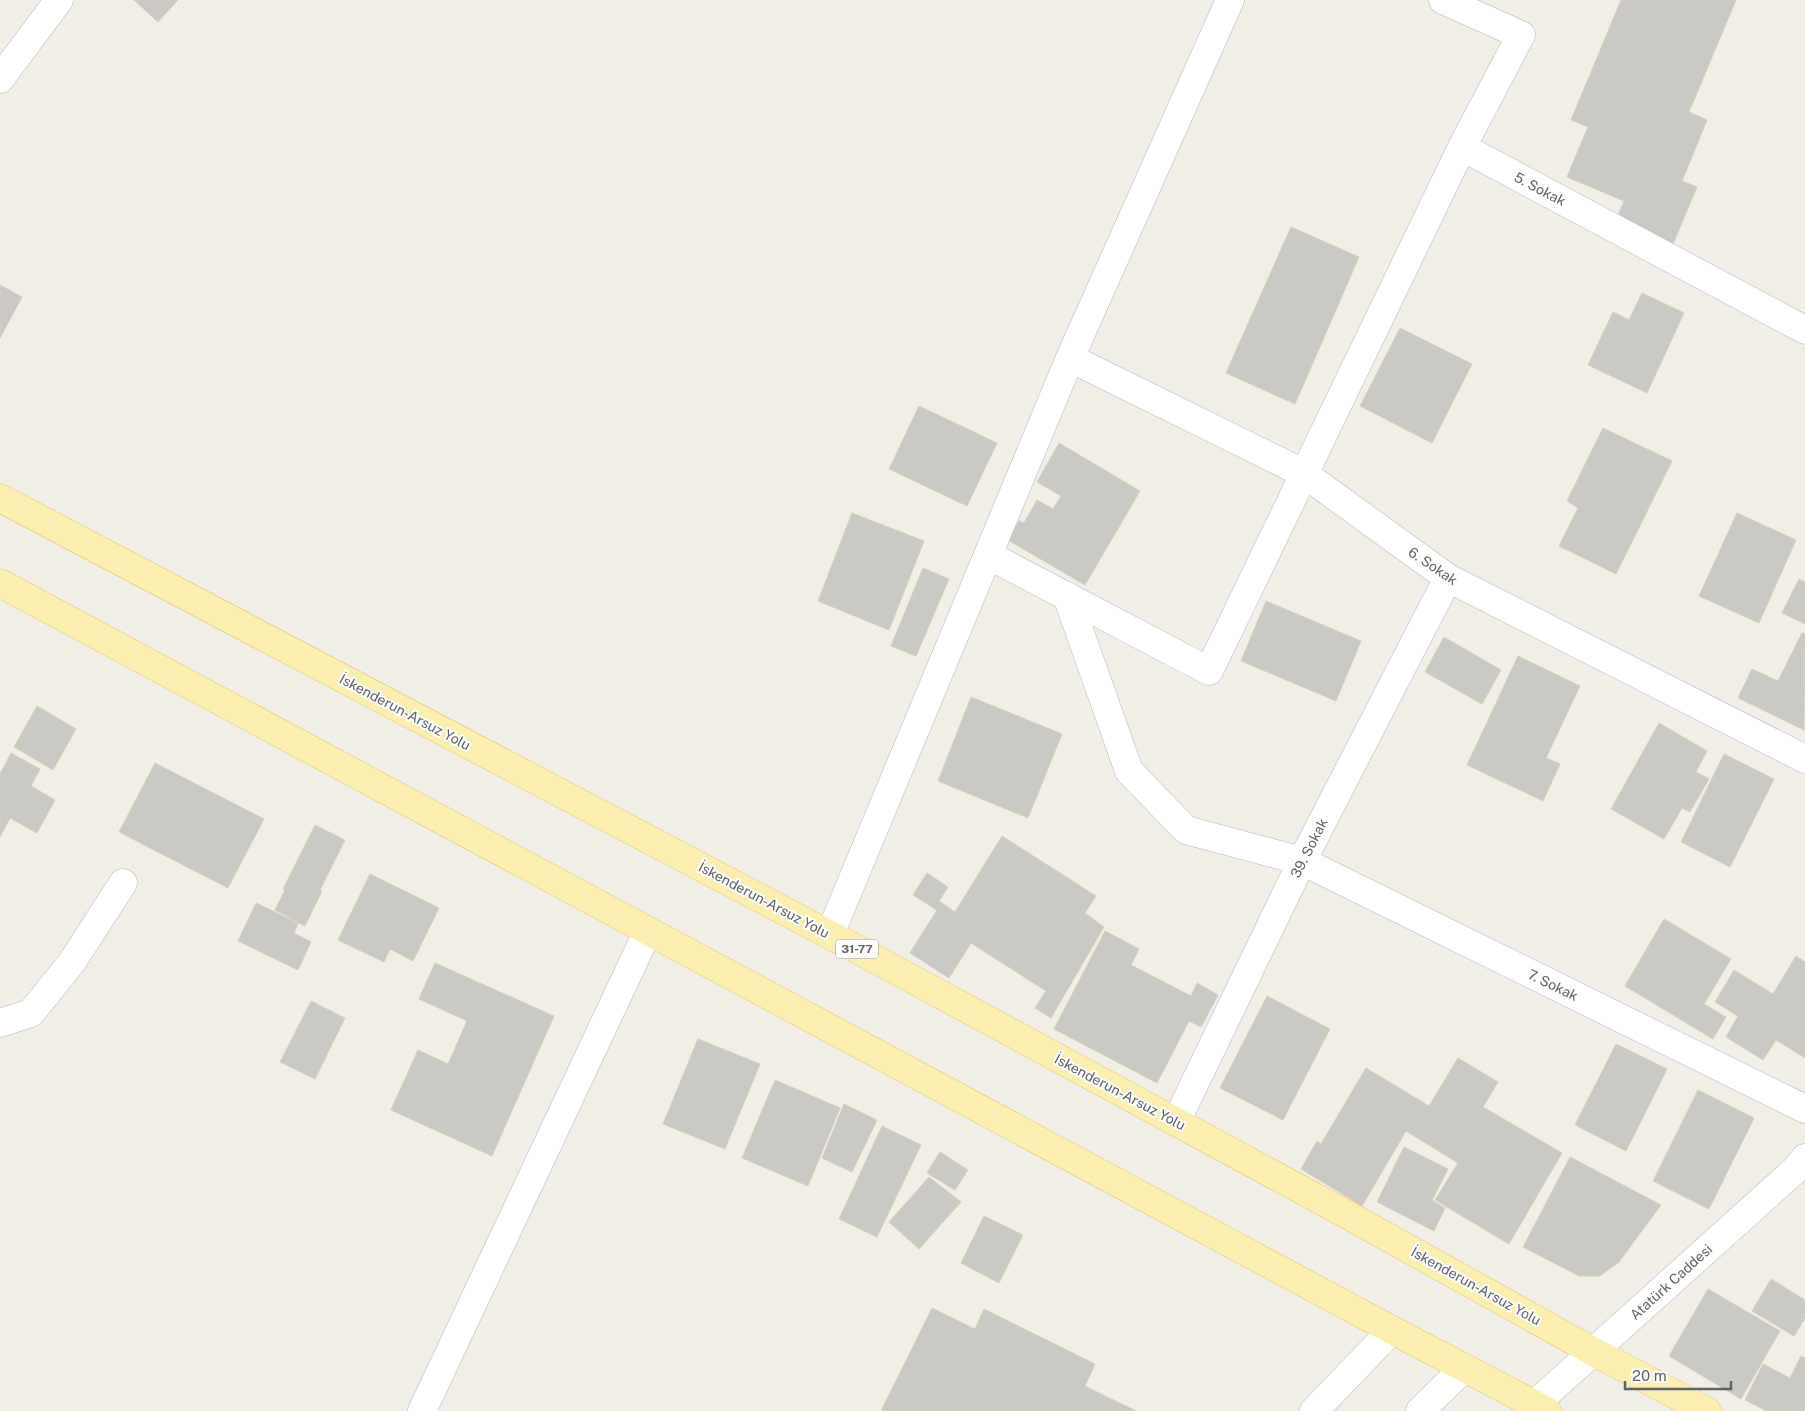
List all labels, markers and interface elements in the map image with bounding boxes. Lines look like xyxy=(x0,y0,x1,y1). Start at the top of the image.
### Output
street label: 5. Sokak xyxy=(1512,169,1569,209)
street label: 6. Sokak xyxy=(1405,544,1461,588)
street label: İskenderun-Arsuz Yolu xyxy=(337,669,474,753)
street label: 39. Sokak xyxy=(1287,816,1331,880)
street label: İskenderun-Arsuz Yolu xyxy=(696,857,833,941)
road number: 31-77 xyxy=(836,940,878,959)
street label: 7. Sokak xyxy=(1525,966,1581,1004)
street label: İskenderun-Arsuz Yolu xyxy=(1052,1049,1189,1133)
street label: Atatürk Caddesi xyxy=(1627,1241,1715,1323)
street label: İskenderun-Arsuz Yolu xyxy=(1408,1242,1545,1328)
scale bar xyxy=(1625,1358,1731,1390)
text: 20 m xyxy=(1632,1367,1667,1384)

